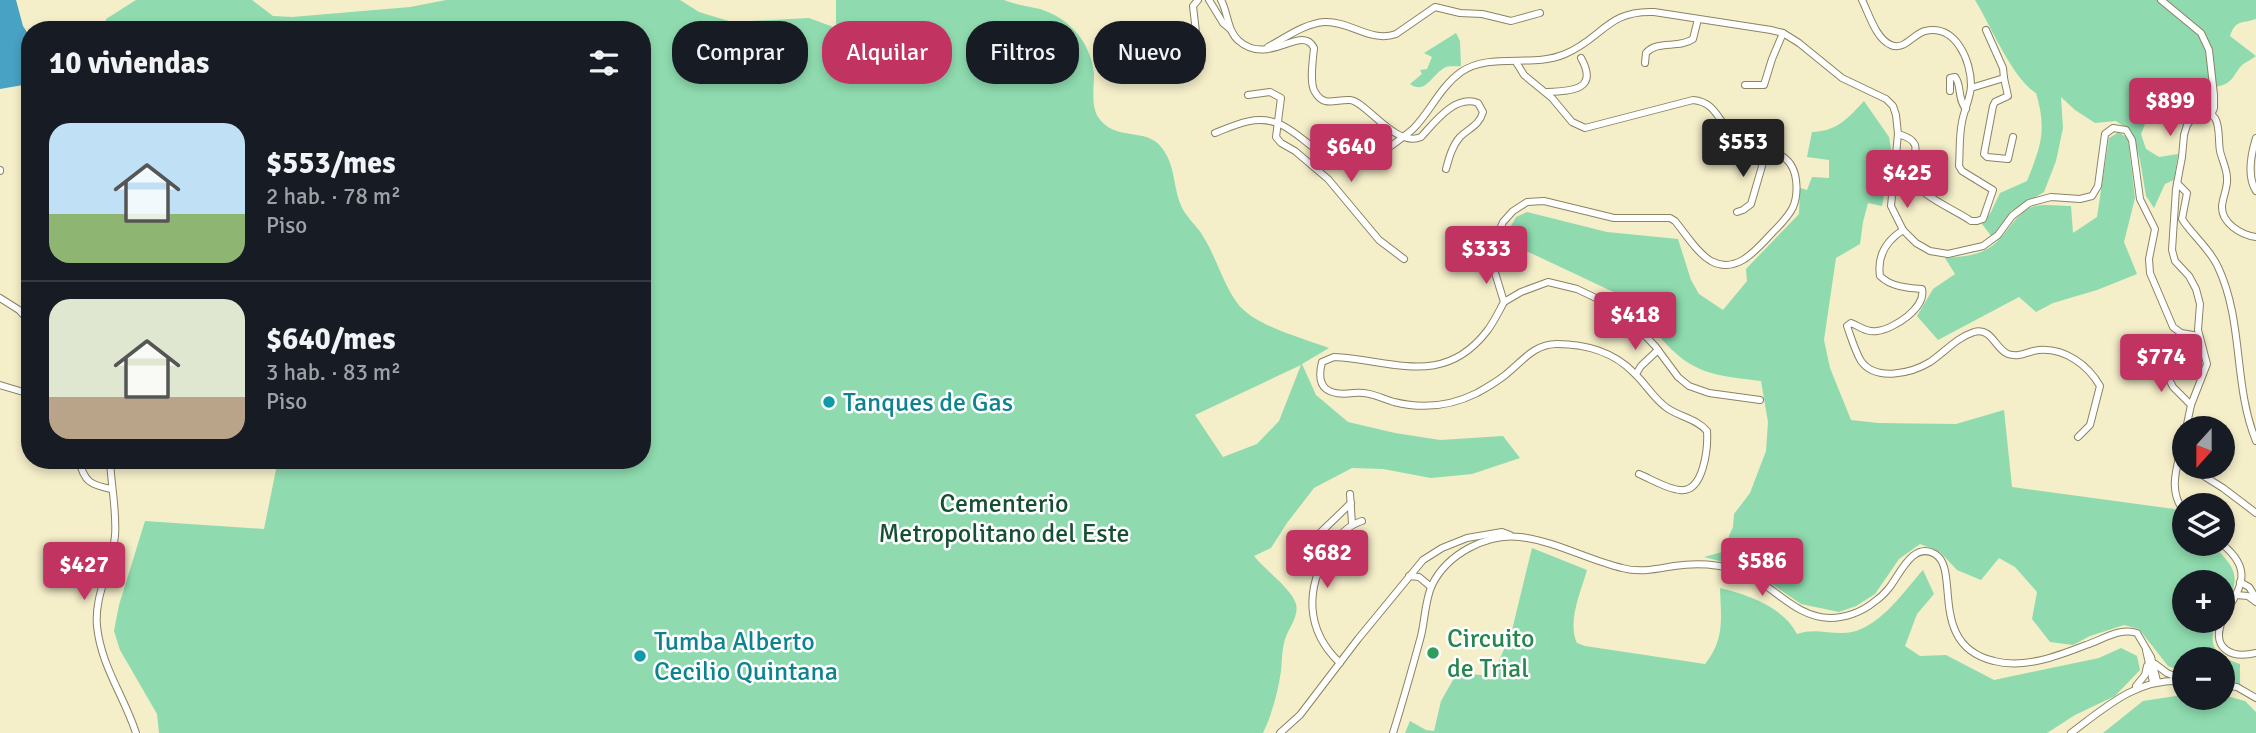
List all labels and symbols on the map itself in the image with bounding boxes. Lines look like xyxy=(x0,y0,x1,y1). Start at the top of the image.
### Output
pin: $899 xyxy=(2129,78,2211,138)
pin: $553 xyxy=(1702,120,1784,179)
pin: $640 xyxy=(1310,124,1392,184)
pin: $425 xyxy=(1866,150,1948,210)
pin: $333 xyxy=(1445,226,1527,286)
pin: $418 xyxy=(1594,292,1676,352)
pin: $774 xyxy=(2120,334,2202,394)
place label: Tanques de Gas xyxy=(843,387,1013,419)
marker: Tanques de Gas xyxy=(821,394,837,410)
north arrow xyxy=(2172,416,2235,480)
park label: Cementerio Metropolitano del Este xyxy=(878,488,1130,550)
pin: $682 xyxy=(1286,530,1368,590)
pin: $586 xyxy=(1721,538,1803,598)
pin: $427 xyxy=(43,542,125,602)
place label: Circuito de Trial xyxy=(1447,623,1535,685)
place label: Tumba Alberto Cecilio Quintana xyxy=(654,626,838,688)
marker: Circuito de Trial xyxy=(1425,645,1441,661)
marker: Tumba Alberto Cecilio Quintana xyxy=(632,648,648,664)

